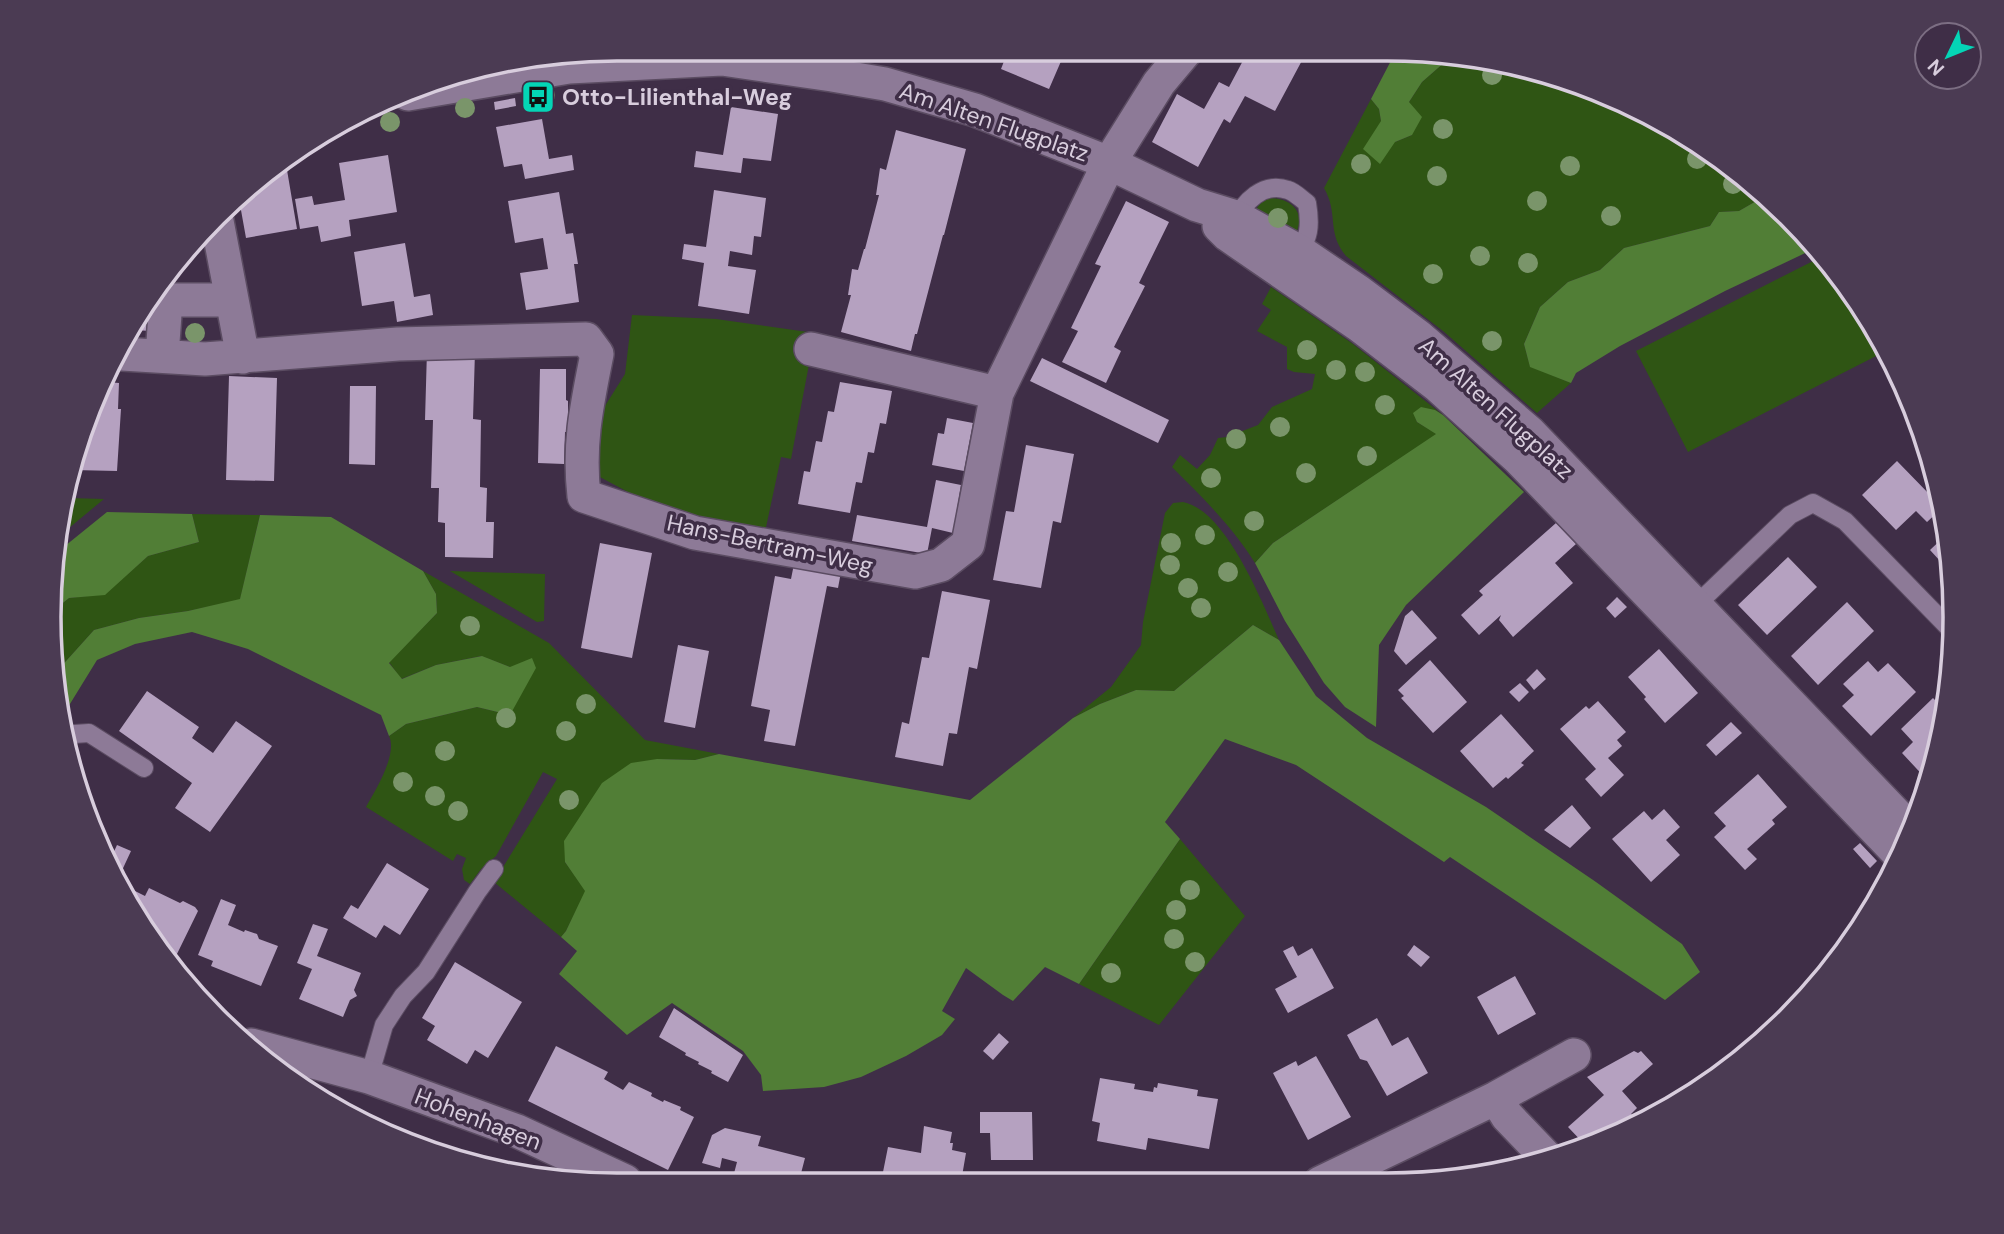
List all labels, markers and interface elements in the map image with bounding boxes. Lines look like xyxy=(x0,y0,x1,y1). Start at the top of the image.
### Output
north arrow xyxy=(1913,21,1983,91)
text: N xyxy=(1922,54,1950,81)
street label: Am Alten Flugplatz xyxy=(895,76,1093,168)
bus stop icon: Otto-Lilienthal-Weg xyxy=(519,78,557,116)
place label: Otto-Lilienthal-Weg xyxy=(562,82,792,112)
street label: Am Alten Flugplatz xyxy=(1412,331,1580,485)
street label: Hans-Bertram-Weg xyxy=(664,508,876,581)
street label: Hohenhagen xyxy=(410,1081,546,1157)

